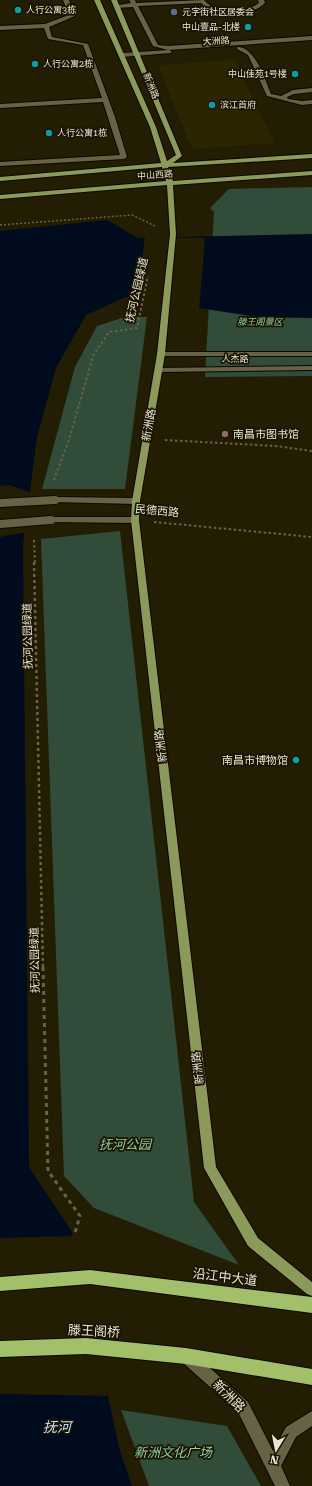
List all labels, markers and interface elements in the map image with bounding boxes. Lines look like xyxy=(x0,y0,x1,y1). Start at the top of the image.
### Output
place label: 人行公寓3栋 xyxy=(26,4,76,15)
marker: 人行公寓3栋 xyxy=(13,5,23,15)
marker: 元字街社区居委会 xyxy=(169,7,179,17)
place label: 元字街社区居委会 xyxy=(182,7,254,17)
place label: 中山壹品-北楼 xyxy=(182,22,240,32)
marker: 中山壹品-北楼 xyxy=(243,22,253,32)
street label: 大洲路 xyxy=(202,34,230,47)
place label: 人行公寓2栋 xyxy=(43,58,93,69)
marker: 人行公寓2栋 xyxy=(30,59,40,69)
place label: 中山佳苑1号楼 xyxy=(228,69,287,79)
marker: 中山佳苑1号楼 xyxy=(290,69,300,79)
street label: 新洲路 xyxy=(141,71,162,100)
marker: 滨江首府 xyxy=(207,100,217,110)
place label: 滨江首府 xyxy=(220,100,256,110)
place label: 人行公寓1栋 xyxy=(57,127,107,138)
marker: 人行公寓1栋 xyxy=(44,128,54,138)
street label: 中山西路 xyxy=(137,169,173,181)
street label: 抚河公园绿道 xyxy=(123,256,151,324)
park label: 滕王阁景区 xyxy=(237,317,284,327)
street label: 人杰路 xyxy=(221,354,249,364)
street label: 新洲路 xyxy=(140,408,158,442)
place label: 南昌市图书馆 xyxy=(233,428,299,441)
marker: 南昌市图书馆 xyxy=(220,429,230,439)
street label: 民德西路 xyxy=(135,503,179,519)
street label: 抚河公园绿道 xyxy=(21,603,35,669)
street label: 新洲路 xyxy=(153,729,169,763)
place label: 南昌市博物馆 xyxy=(222,754,288,767)
marker: 南昌市博物馆 xyxy=(291,755,301,765)
street label: 抚河公园绿道 xyxy=(28,927,42,993)
street label: 新洲路 xyxy=(190,1051,206,1085)
park label: 抚河公园 xyxy=(99,1137,153,1152)
street label: 沿江中大道 xyxy=(192,1266,258,1288)
street label: 滕王阁桥 xyxy=(68,1322,120,1340)
street label: 新洲路 xyxy=(210,1377,248,1415)
water label: 抚河 xyxy=(43,1419,74,1435)
north arrow xyxy=(256,1430,296,1470)
park label: 新洲文化广场 xyxy=(134,1445,213,1460)
text: N xyxy=(269,1452,280,1466)

